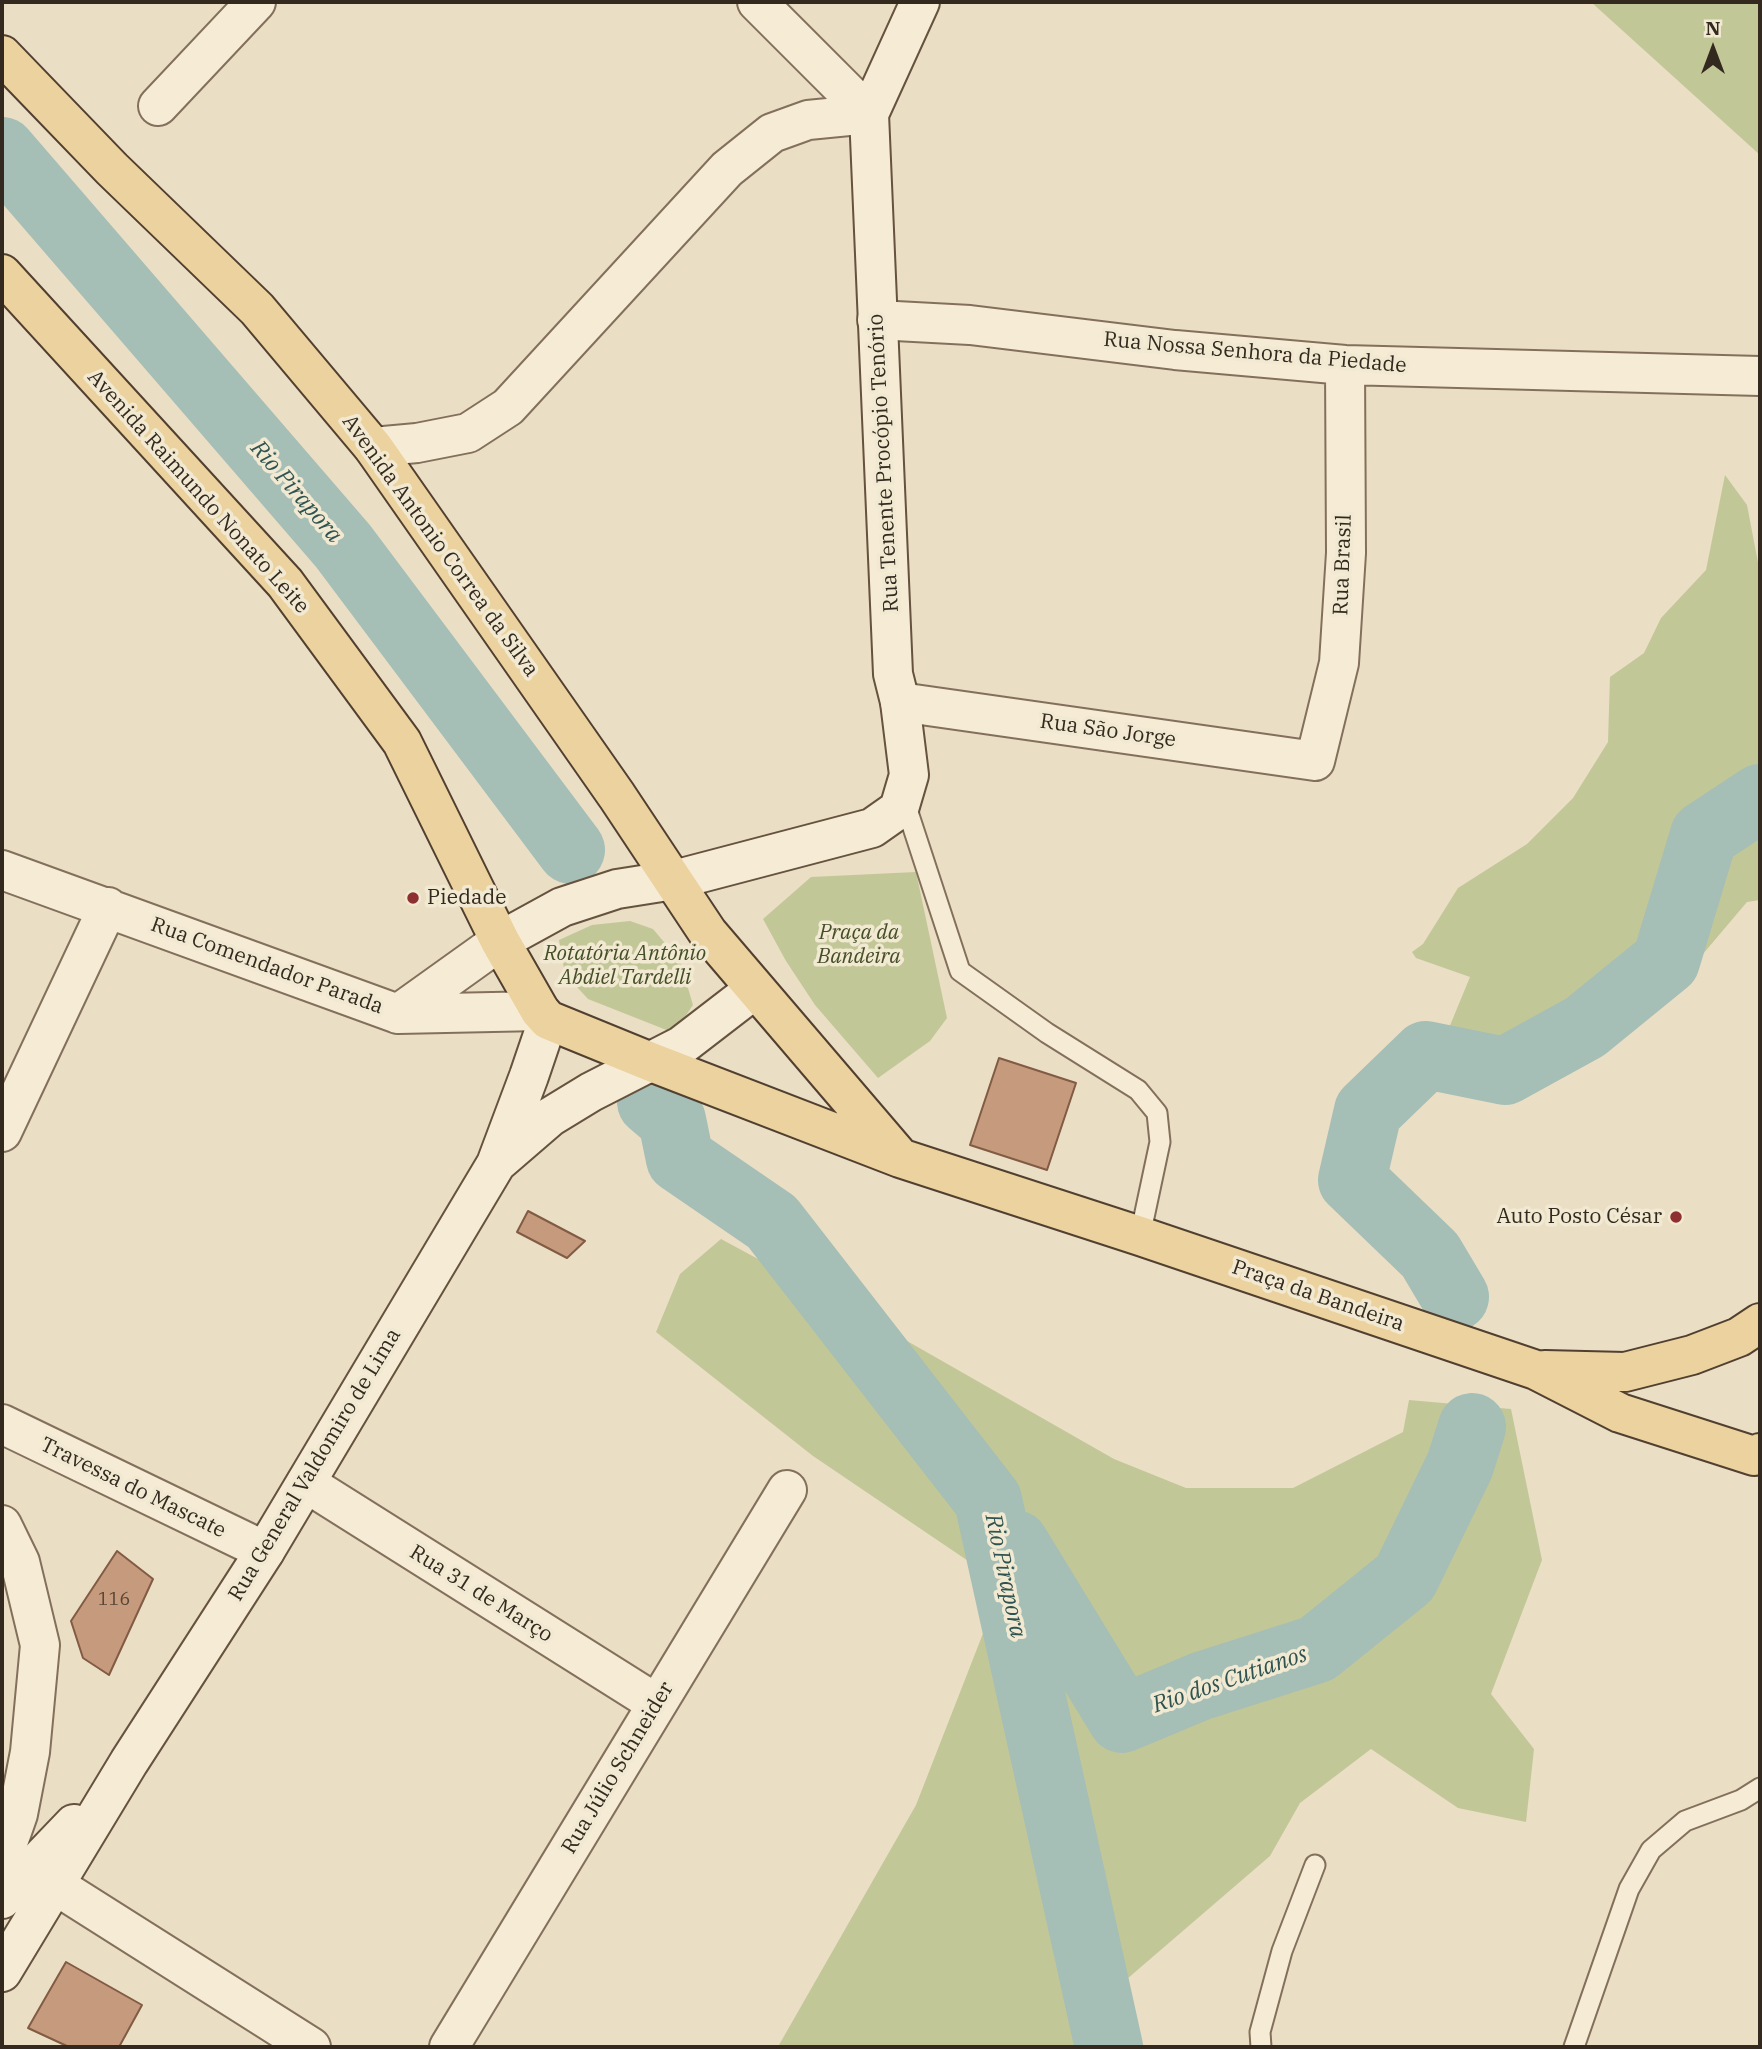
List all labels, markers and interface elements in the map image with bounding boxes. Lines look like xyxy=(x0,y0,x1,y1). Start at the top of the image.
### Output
north arrow xyxy=(1678,14,1748,84)
text: N xyxy=(1705,16,1721,40)
street label: Rua Tenente Procópio Tenório xyxy=(864,313,904,613)
street label: Rua Nossa Senhora da Piedade xyxy=(1102,327,1408,379)
street label: Avenida Raimundo Nonato Leite xyxy=(82,365,314,619)
street label: Avenida Antonio Correa da Silva xyxy=(336,410,544,682)
water label: Rio Pirapora xyxy=(244,435,348,549)
street label: Rua Brasil xyxy=(1329,514,1357,616)
street label: Rua São Jorge xyxy=(1038,709,1178,753)
place label: Piedade xyxy=(427,885,506,911)
marker: Piedade xyxy=(405,890,421,906)
street label: Rua Comendador Parada xyxy=(147,912,387,1020)
park label: Praça da Bandeira xyxy=(817,920,901,970)
park label: Rotatória Antônio Abdiel Tardelli xyxy=(544,941,706,991)
place label: Auto Posto César xyxy=(1496,1204,1662,1230)
marker: Auto Posto César xyxy=(1668,1209,1684,1225)
street label: Praça da Bandeira xyxy=(1229,1255,1407,1337)
street label: Rua General Valdomiro de Lima xyxy=(223,1324,407,1606)
street label: Travessa do Mascate xyxy=(36,1432,230,1544)
water label: Rio Pirapora xyxy=(978,1512,1032,1640)
street label: Rua 31 de Março xyxy=(405,1540,557,1648)
house number: 116 xyxy=(98,1589,130,1611)
water label: Rio dos Cutianos xyxy=(1149,1641,1311,1719)
street label: Rua Júlio Schneider xyxy=(557,1677,679,1859)

